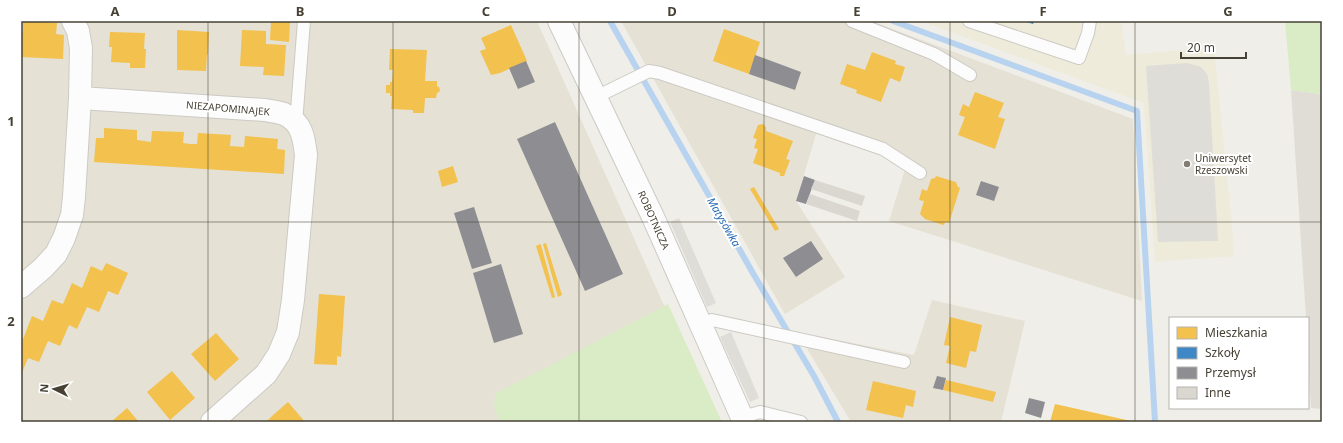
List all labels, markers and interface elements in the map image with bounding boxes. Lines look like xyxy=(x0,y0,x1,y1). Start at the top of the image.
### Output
text: A xyxy=(111,2,120,20)
text: B xyxy=(296,2,304,20)
text: C xyxy=(482,2,490,20)
text: D xyxy=(667,2,677,20)
text: E xyxy=(853,2,861,20)
text: F xyxy=(1039,2,1047,20)
text: G xyxy=(1223,2,1233,20)
scale bar xyxy=(1181,34,1246,60)
text: 20 m xyxy=(1187,39,1215,56)
street label: NIEZAPOMINAJEK xyxy=(186,97,271,119)
text: 1 xyxy=(7,112,15,130)
place label: Uniwersytet Rzeszowski xyxy=(1195,151,1252,177)
marker: Uniwersytet Rzeszowski xyxy=(1182,159,1192,169)
street label: ROBOTNICZA xyxy=(635,188,673,252)
water label: Matysówka xyxy=(704,194,745,250)
text: 2 xyxy=(7,312,15,330)
legend xyxy=(1169,317,1309,409)
text: Mieszkania xyxy=(1205,324,1268,341)
text: Szkoły xyxy=(1205,344,1241,361)
text: Przemysł xyxy=(1205,364,1257,381)
north arrow xyxy=(34,369,74,409)
text: N xyxy=(36,383,51,393)
text: Inne xyxy=(1205,384,1231,401)

